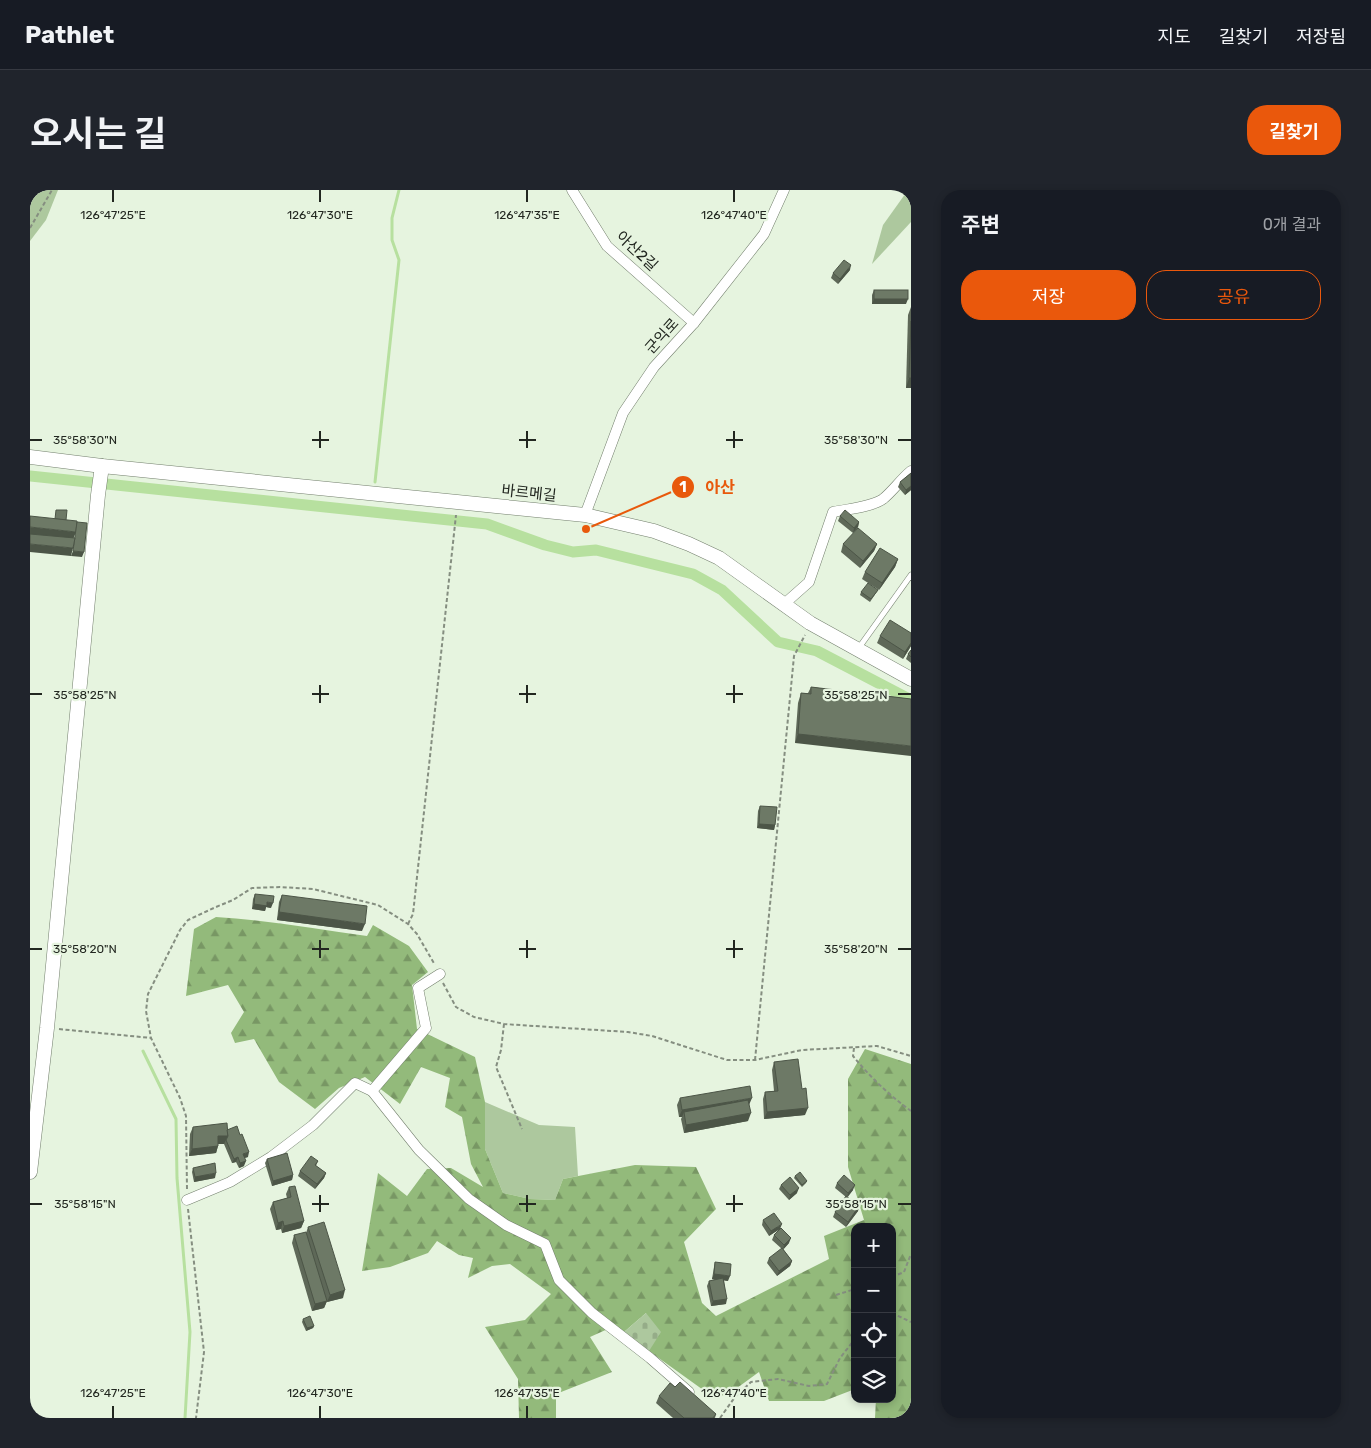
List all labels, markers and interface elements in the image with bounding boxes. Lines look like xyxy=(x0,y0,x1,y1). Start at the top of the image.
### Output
text: Pathlet xyxy=(25,21,114,49)
text: 지도 xyxy=(1158,26,1191,48)
text: 길찾기 xyxy=(1219,26,1268,48)
text: 저장됨 xyxy=(1296,26,1346,48)
button: 길찾기 xyxy=(1247,105,1341,155)
text: 오시는 길 xyxy=(30,113,166,155)
text: 126°47'25"E xyxy=(80,208,146,222)
text: 126°47'30"E xyxy=(287,208,353,222)
text: 126°47'35"E xyxy=(494,208,560,222)
text: 126°47'40"E xyxy=(701,208,767,222)
text: 주변 xyxy=(961,212,1000,237)
text: 0개 결과 xyxy=(1263,215,1321,234)
street label: 아산2길 xyxy=(612,227,662,275)
button: 저장 xyxy=(961,270,1136,320)
button: 공유 xyxy=(1146,270,1321,320)
street label: 군익로 xyxy=(641,315,683,357)
text: 35°58'30"N xyxy=(53,433,117,447)
text: 35°58'30"N xyxy=(824,433,888,447)
callout: 아산 xyxy=(670,472,745,503)
text: 1 xyxy=(679,478,687,496)
text: 아산 xyxy=(705,478,735,497)
street label: 바르메길 xyxy=(501,481,557,505)
text: 35°58'25"N xyxy=(53,688,117,702)
text: 35°58'25"N xyxy=(824,688,888,702)
text: 35°58'20"N xyxy=(53,942,117,956)
text: 35°58'20"N xyxy=(824,942,888,956)
text: 35°58'15"N xyxy=(54,1197,116,1211)
text: 35°58'15"N xyxy=(825,1197,887,1211)
map controls xyxy=(851,1223,896,1403)
button: + xyxy=(851,1223,896,1268)
button: − xyxy=(851,1268,896,1313)
button: locate xyxy=(851,1313,896,1358)
button: layers xyxy=(851,1358,896,1403)
text: 126°47'25"E xyxy=(80,1386,146,1400)
text: 126°47'30"E xyxy=(287,1386,353,1400)
text: 126°47'35"E xyxy=(494,1386,560,1400)
text: 126°47'40"E xyxy=(701,1386,767,1400)

